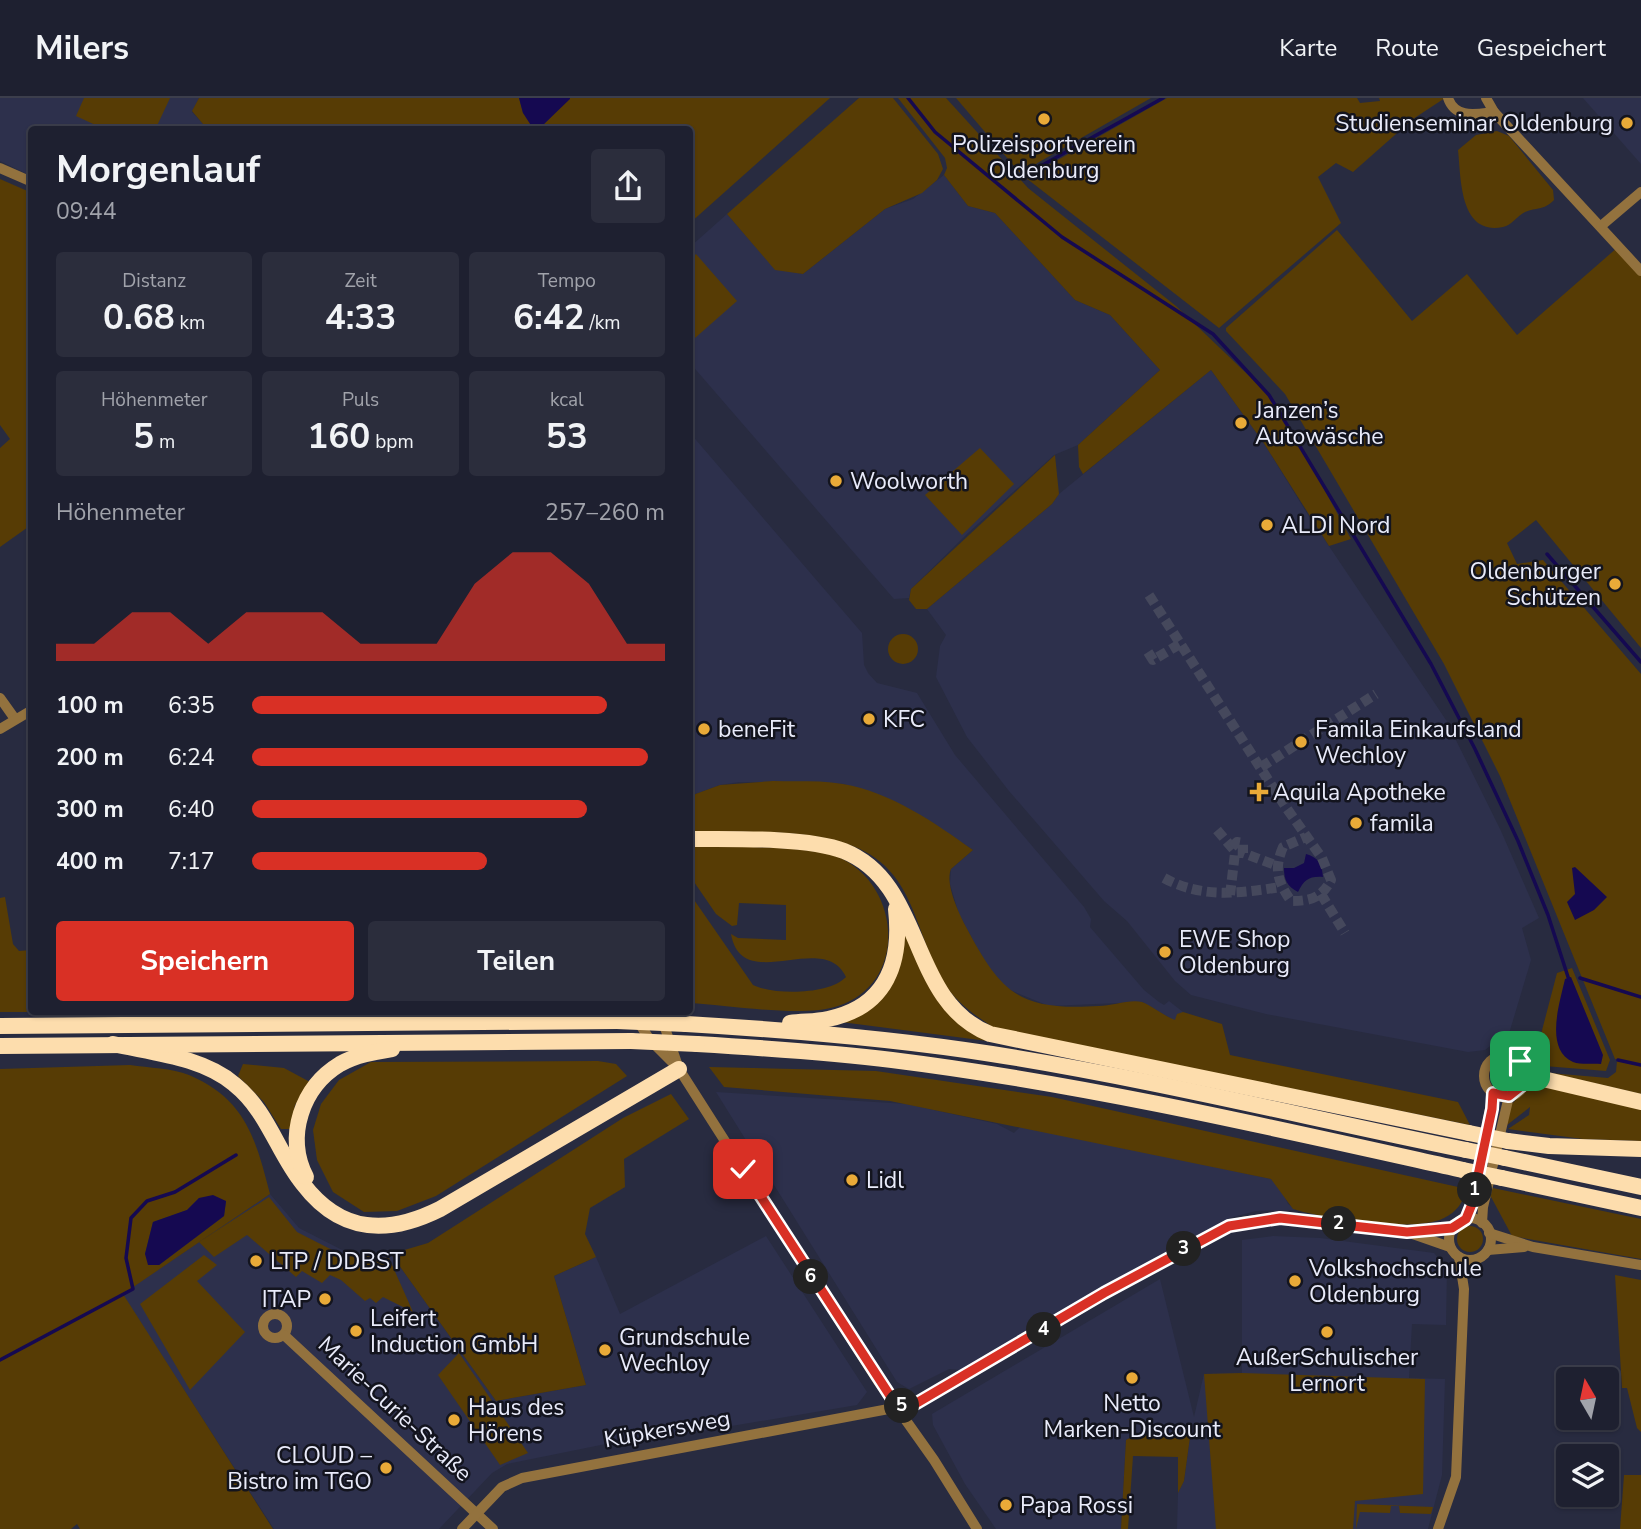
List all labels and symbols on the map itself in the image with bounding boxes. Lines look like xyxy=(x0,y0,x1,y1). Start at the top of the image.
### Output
place label: Studienseminar Oldenburg xyxy=(1335,108,1613,139)
marker: Polizeisportverein Oldenburg xyxy=(1036,111,1052,127)
marker: Studienseminar Oldenburg xyxy=(1619,115,1635,131)
place label: Polizeisportverein Oldenburg xyxy=(952,129,1136,186)
place label: Janzen’s Autowäsche xyxy=(1254,395,1384,452)
marker: Janzen’s Autowäsche xyxy=(1233,415,1249,431)
place label: Woolworth xyxy=(850,466,968,497)
marker: Woolworth xyxy=(828,473,844,489)
place label: ALDI Nord xyxy=(1281,510,1390,541)
marker: ALDI Nord xyxy=(1259,517,1275,533)
place label: Oldenburger Schützen xyxy=(1470,556,1602,613)
marker: Oldenburger Schützen xyxy=(1607,576,1623,592)
place label: KFC xyxy=(883,704,925,735)
marker: KFC xyxy=(861,711,877,727)
place label: beneFit xyxy=(718,714,796,745)
place label: Famila Einkaufsland Wechloy xyxy=(1315,714,1522,771)
marker: beneFit xyxy=(696,721,712,737)
marker: Famila Einkaufsland Wechloy xyxy=(1293,734,1309,750)
place label: Aquila Apotheke xyxy=(1273,777,1446,808)
marker: Aquila Apotheke xyxy=(1251,784,1267,800)
place label: famila xyxy=(1370,808,1434,839)
marker: famila xyxy=(1348,815,1364,831)
place label: EWE Shop Oldenburg xyxy=(1179,924,1290,981)
marker: EWE Shop Oldenburg xyxy=(1157,944,1173,960)
pin xyxy=(1490,1031,1550,1091)
pin xyxy=(713,1139,773,1199)
place label: Lidl xyxy=(866,1165,904,1196)
marker: Lidl xyxy=(844,1172,860,1188)
pin: 1 xyxy=(1458,1172,1492,1208)
pin: 2 xyxy=(1322,1206,1356,1242)
pin: 3 xyxy=(1166,1232,1202,1266)
place label: LTP / DDBST xyxy=(270,1246,404,1277)
marker: LTP / DDBST xyxy=(248,1253,264,1269)
place label: Volkshochschule Oldenburg xyxy=(1308,1253,1482,1310)
pin: 6 xyxy=(794,1260,828,1294)
marker: Volkshochschule Oldenburg xyxy=(1287,1273,1303,1289)
place label: ITAP xyxy=(262,1284,311,1315)
marker: ITAP xyxy=(317,1291,333,1307)
place label: Leifert Induction GmbH xyxy=(370,1303,538,1360)
pin: 4 xyxy=(1026,1312,1062,1348)
place label: Grundschule Wechloy xyxy=(619,1322,750,1379)
marker: Leifert Induction GmbH xyxy=(348,1323,364,1339)
marker: AußerSchulischer Lernort xyxy=(1319,1324,1335,1340)
street label: Marie-Curie-Straße xyxy=(311,1329,479,1489)
marker: Grundschule Wechloy xyxy=(597,1342,613,1358)
place label: AußerSchulischer Lernort xyxy=(1236,1342,1419,1399)
north arrow xyxy=(1556,1367,1619,1430)
marker: Netto Marken-Discount xyxy=(1124,1370,1140,1386)
pin: 5 xyxy=(884,1388,920,1424)
place label: Netto Marken-Discount xyxy=(1043,1388,1221,1445)
place label: Haus des Hörens xyxy=(468,1392,564,1449)
street label: Küpkersweg xyxy=(601,1403,733,1455)
marker: Haus des Hörens xyxy=(446,1412,462,1428)
place label: CLOUD – Bistro im TGO xyxy=(227,1440,372,1497)
marker: CLOUD – Bistro im TGO xyxy=(378,1460,394,1476)
place label: Papa Rossi xyxy=(1020,1490,1133,1521)
marker: Papa Rossi xyxy=(998,1497,1014,1513)

